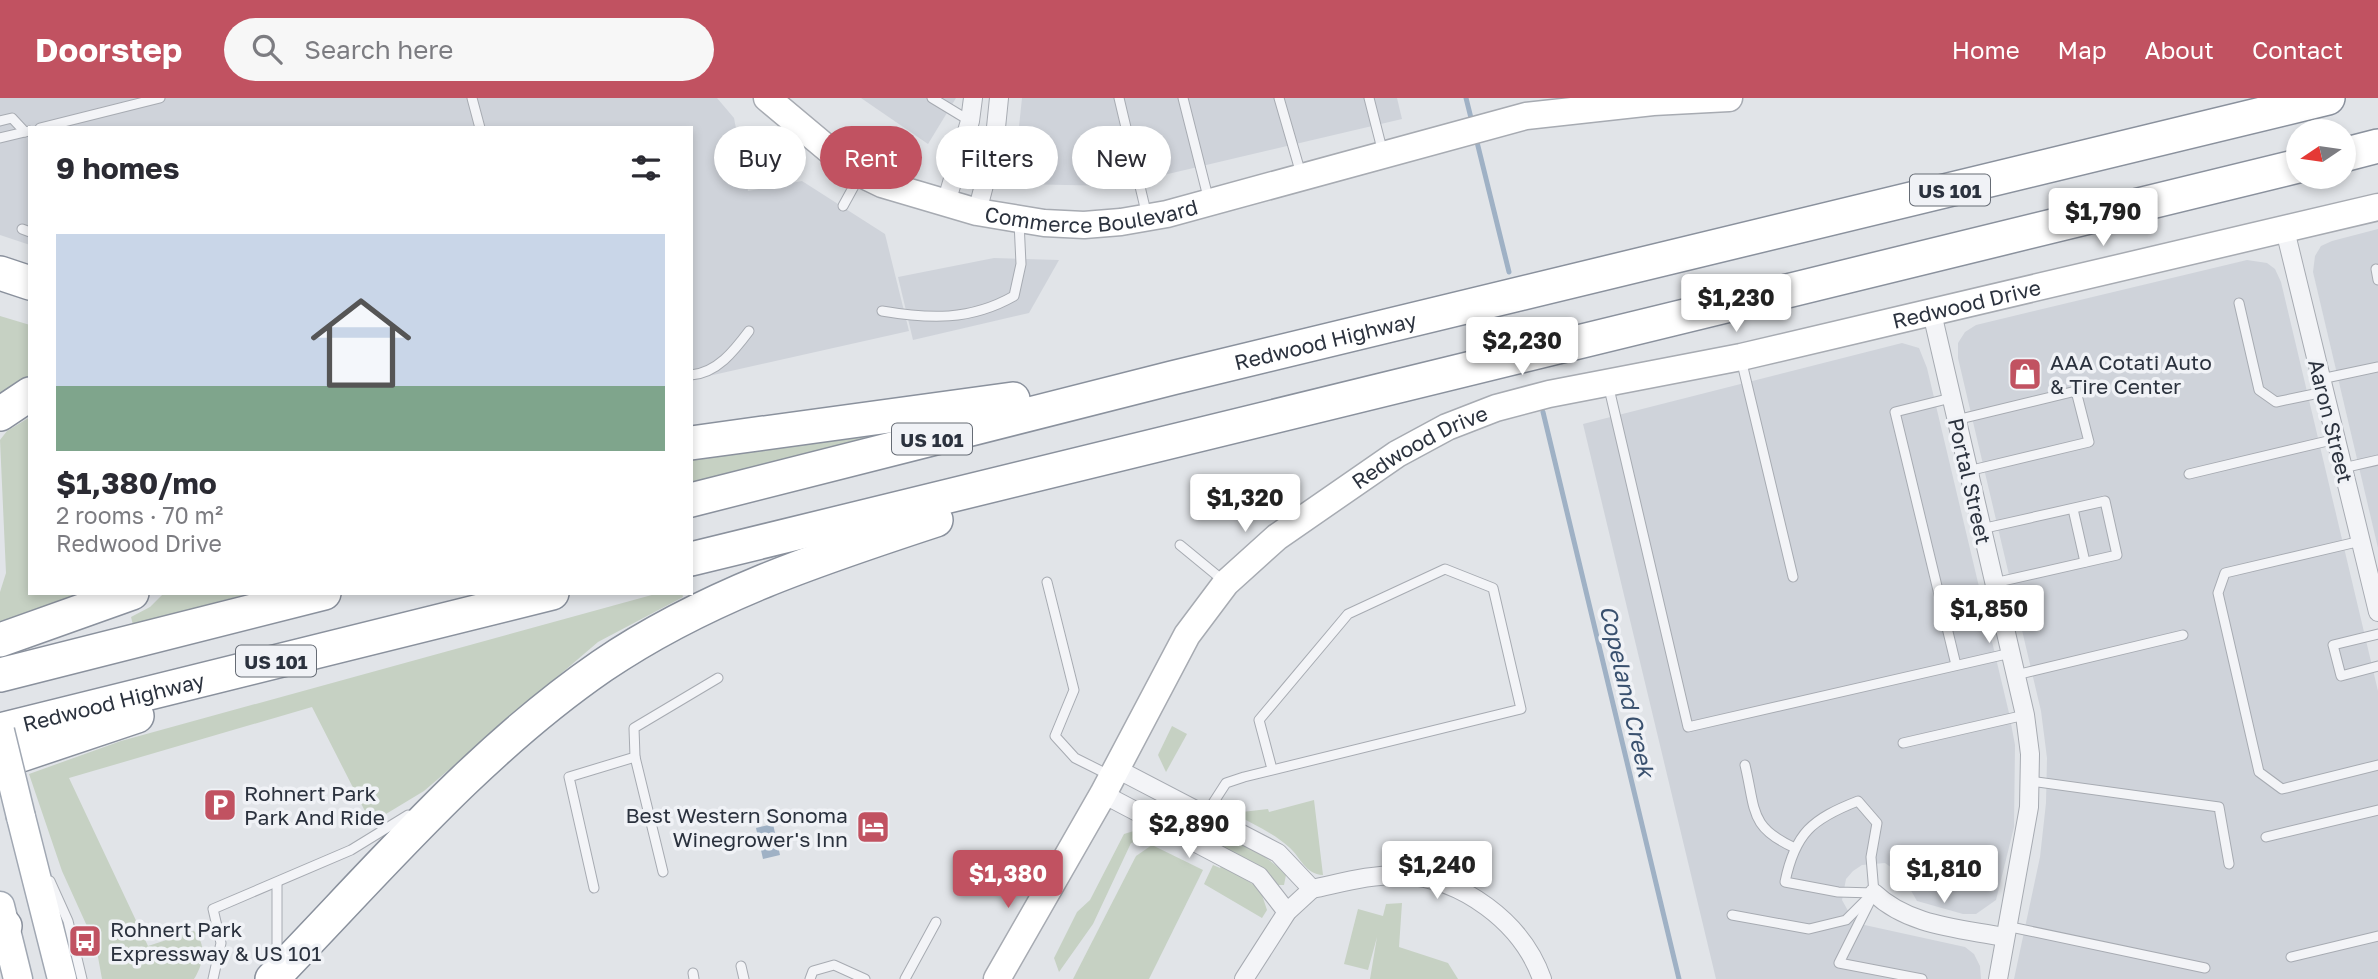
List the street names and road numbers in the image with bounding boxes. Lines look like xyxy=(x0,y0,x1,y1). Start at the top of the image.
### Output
road number: US 101 xyxy=(1910,174,1990,206)
street label: Commerce Boulevard xyxy=(983,193,1201,238)
street label: Redwood Drive xyxy=(1890,274,2043,334)
street label: Redwood Highway xyxy=(1232,306,1419,375)
street label: Aaron Street xyxy=(2303,356,2359,486)
street label: Redwood Drive xyxy=(1347,400,1491,494)
street label: Portal Street xyxy=(1943,415,1997,547)
road number: US 101 xyxy=(892,424,972,454)
road number: US 101 xyxy=(236,646,316,676)
street label: Redwood Highway xyxy=(20,667,207,737)

